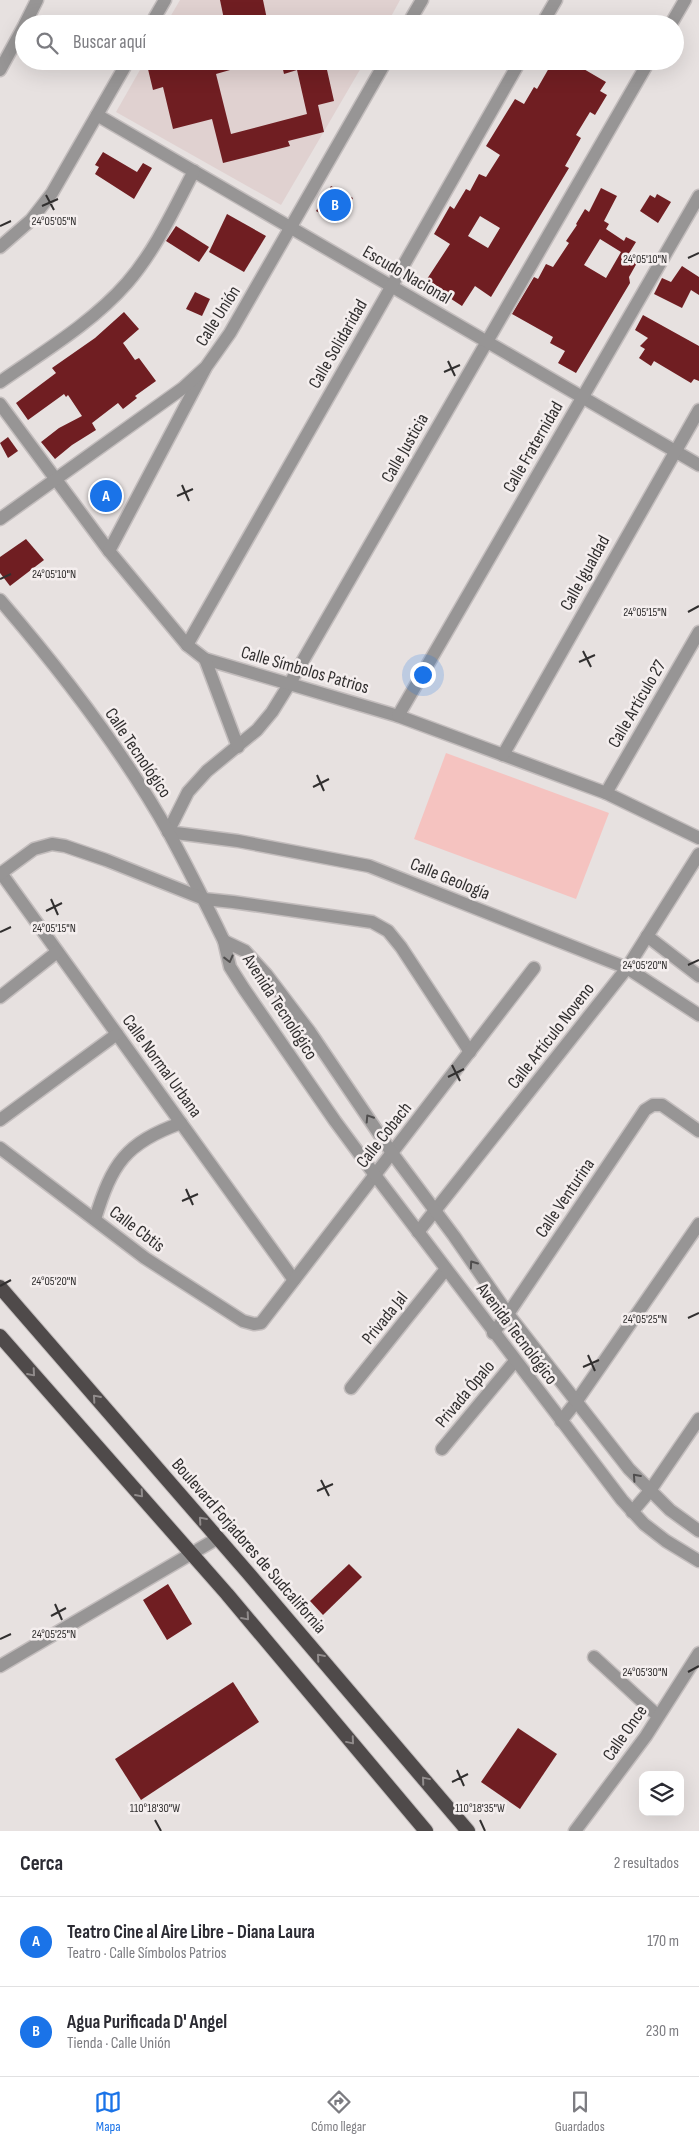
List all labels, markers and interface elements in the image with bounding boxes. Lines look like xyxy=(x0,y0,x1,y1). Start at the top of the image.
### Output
search box xyxy=(15,15,684,70)
icon: search xyxy=(33,29,61,57)
text: Buscar aquí xyxy=(73,31,146,54)
pin: B xyxy=(319,186,351,224)
text: 24°05'05"N xyxy=(32,214,76,229)
street label: Escudo Nacional xyxy=(359,241,455,309)
text: 24°05'10"N xyxy=(623,252,667,267)
street label: Calle Unión xyxy=(191,282,245,350)
street label: Calle Solidaridad xyxy=(304,296,372,392)
street label: Calle Fraternidad xyxy=(499,398,567,496)
street label: Calle Justicia xyxy=(377,410,433,486)
pin: A xyxy=(90,477,122,515)
street label: Calle Igualdad xyxy=(556,532,614,614)
text: 24°05'10"N xyxy=(32,567,76,582)
text: 24°05'15"N xyxy=(623,605,667,620)
street label: Calle Símbolos Patrios xyxy=(239,642,371,698)
street label: Calle Artículo 27 xyxy=(604,656,671,751)
your location xyxy=(410,662,436,688)
street label: Calle Tecnológico xyxy=(100,704,176,802)
street label: Calle Geología xyxy=(407,854,493,905)
text: 24°05'15"N xyxy=(32,921,76,936)
street label: Avenida Tecnológico xyxy=(238,950,322,1064)
one-way arrow xyxy=(223,954,234,963)
text: 24°05'20"N xyxy=(623,958,668,973)
street label: Calle Artículo Noveno xyxy=(503,979,599,1093)
street label: Calle Normal Urbana xyxy=(118,1011,206,1121)
street label: Calle Cobach xyxy=(352,1098,416,1172)
one-way arrow xyxy=(366,1114,375,1123)
street label: Calle Venturina xyxy=(531,1154,599,1242)
street label: Calle Cbtis xyxy=(105,1201,169,1257)
one-way arrow xyxy=(470,1260,479,1270)
text: 24°05'20"N xyxy=(32,1274,77,1289)
street label: Avenida Tecnológico xyxy=(471,1278,562,1389)
street label: Privada Jal xyxy=(358,1288,412,1348)
text: 24°05'25"N xyxy=(623,1312,667,1327)
street label: Privada Ópalo xyxy=(431,1356,499,1432)
one-way arrow xyxy=(26,1367,35,1376)
one-way arrow xyxy=(92,1394,101,1403)
street label: Boulevard Forjadores de Sudcalifornia xyxy=(167,1454,331,1638)
one-way arrow xyxy=(633,1473,642,1482)
one-way arrow xyxy=(134,1489,143,1498)
one-way arrow xyxy=(199,1517,208,1526)
one-way arrow xyxy=(240,1612,249,1621)
text: 24°05'25"N xyxy=(32,1627,76,1642)
one-way arrow xyxy=(317,1653,326,1662)
text: 24°05'30"N xyxy=(622,1665,668,1680)
street label: Calle Once xyxy=(598,1701,652,1765)
one-way arrow xyxy=(346,1735,354,1744)
map controls xyxy=(639,1771,684,1816)
button: layers xyxy=(639,1771,684,1816)
one-way arrow xyxy=(422,1777,431,1786)
text: 110°18'30"W xyxy=(130,1801,180,1816)
text: 110°18'35"W xyxy=(455,1801,505,1816)
text: Cerca xyxy=(20,1851,63,1876)
text: 2 resultados xyxy=(614,1854,679,1873)
text: Teatro Cine al Aire Libre - Diana Laura xyxy=(67,1921,315,1944)
text: A xyxy=(32,1932,40,1951)
text: 170 m xyxy=(647,1932,679,1951)
text: Teatro · Calle Símbolos Patrios xyxy=(67,1944,227,1963)
text: Agua Purificada D' Angel xyxy=(67,2011,227,2034)
text: B xyxy=(32,2022,40,2041)
text: 230 m xyxy=(646,2022,679,2041)
text: Tienda · Calle Unión xyxy=(67,2034,171,2053)
tab: Mapa xyxy=(94,2088,122,2135)
tab: Cómo llegar xyxy=(311,2088,366,2135)
tab: Guardados xyxy=(555,2088,605,2135)

